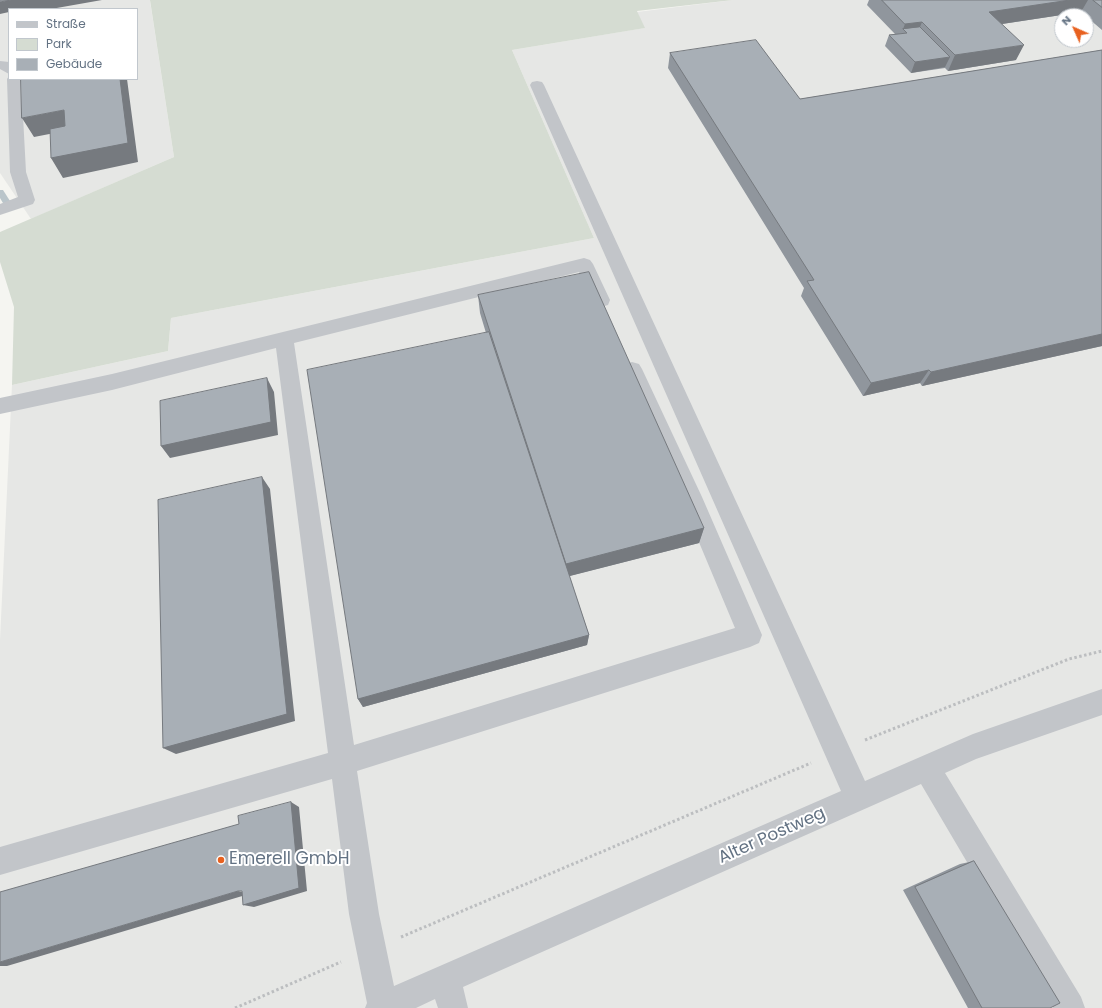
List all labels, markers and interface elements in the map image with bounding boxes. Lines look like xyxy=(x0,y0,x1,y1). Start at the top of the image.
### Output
legend xyxy=(8,8,138,80)
north arrow xyxy=(1054,8,1094,48)
text: N xyxy=(1058,12,1075,29)
text: Straße xyxy=(46,15,86,32)
text: Park xyxy=(46,35,72,52)
text: Gebäude xyxy=(46,55,102,72)
street label: Alter Postweg xyxy=(715,803,829,869)
place label: Emerell GmbH xyxy=(229,850,350,870)
marker: Emerell GmbH xyxy=(216,855,226,865)

